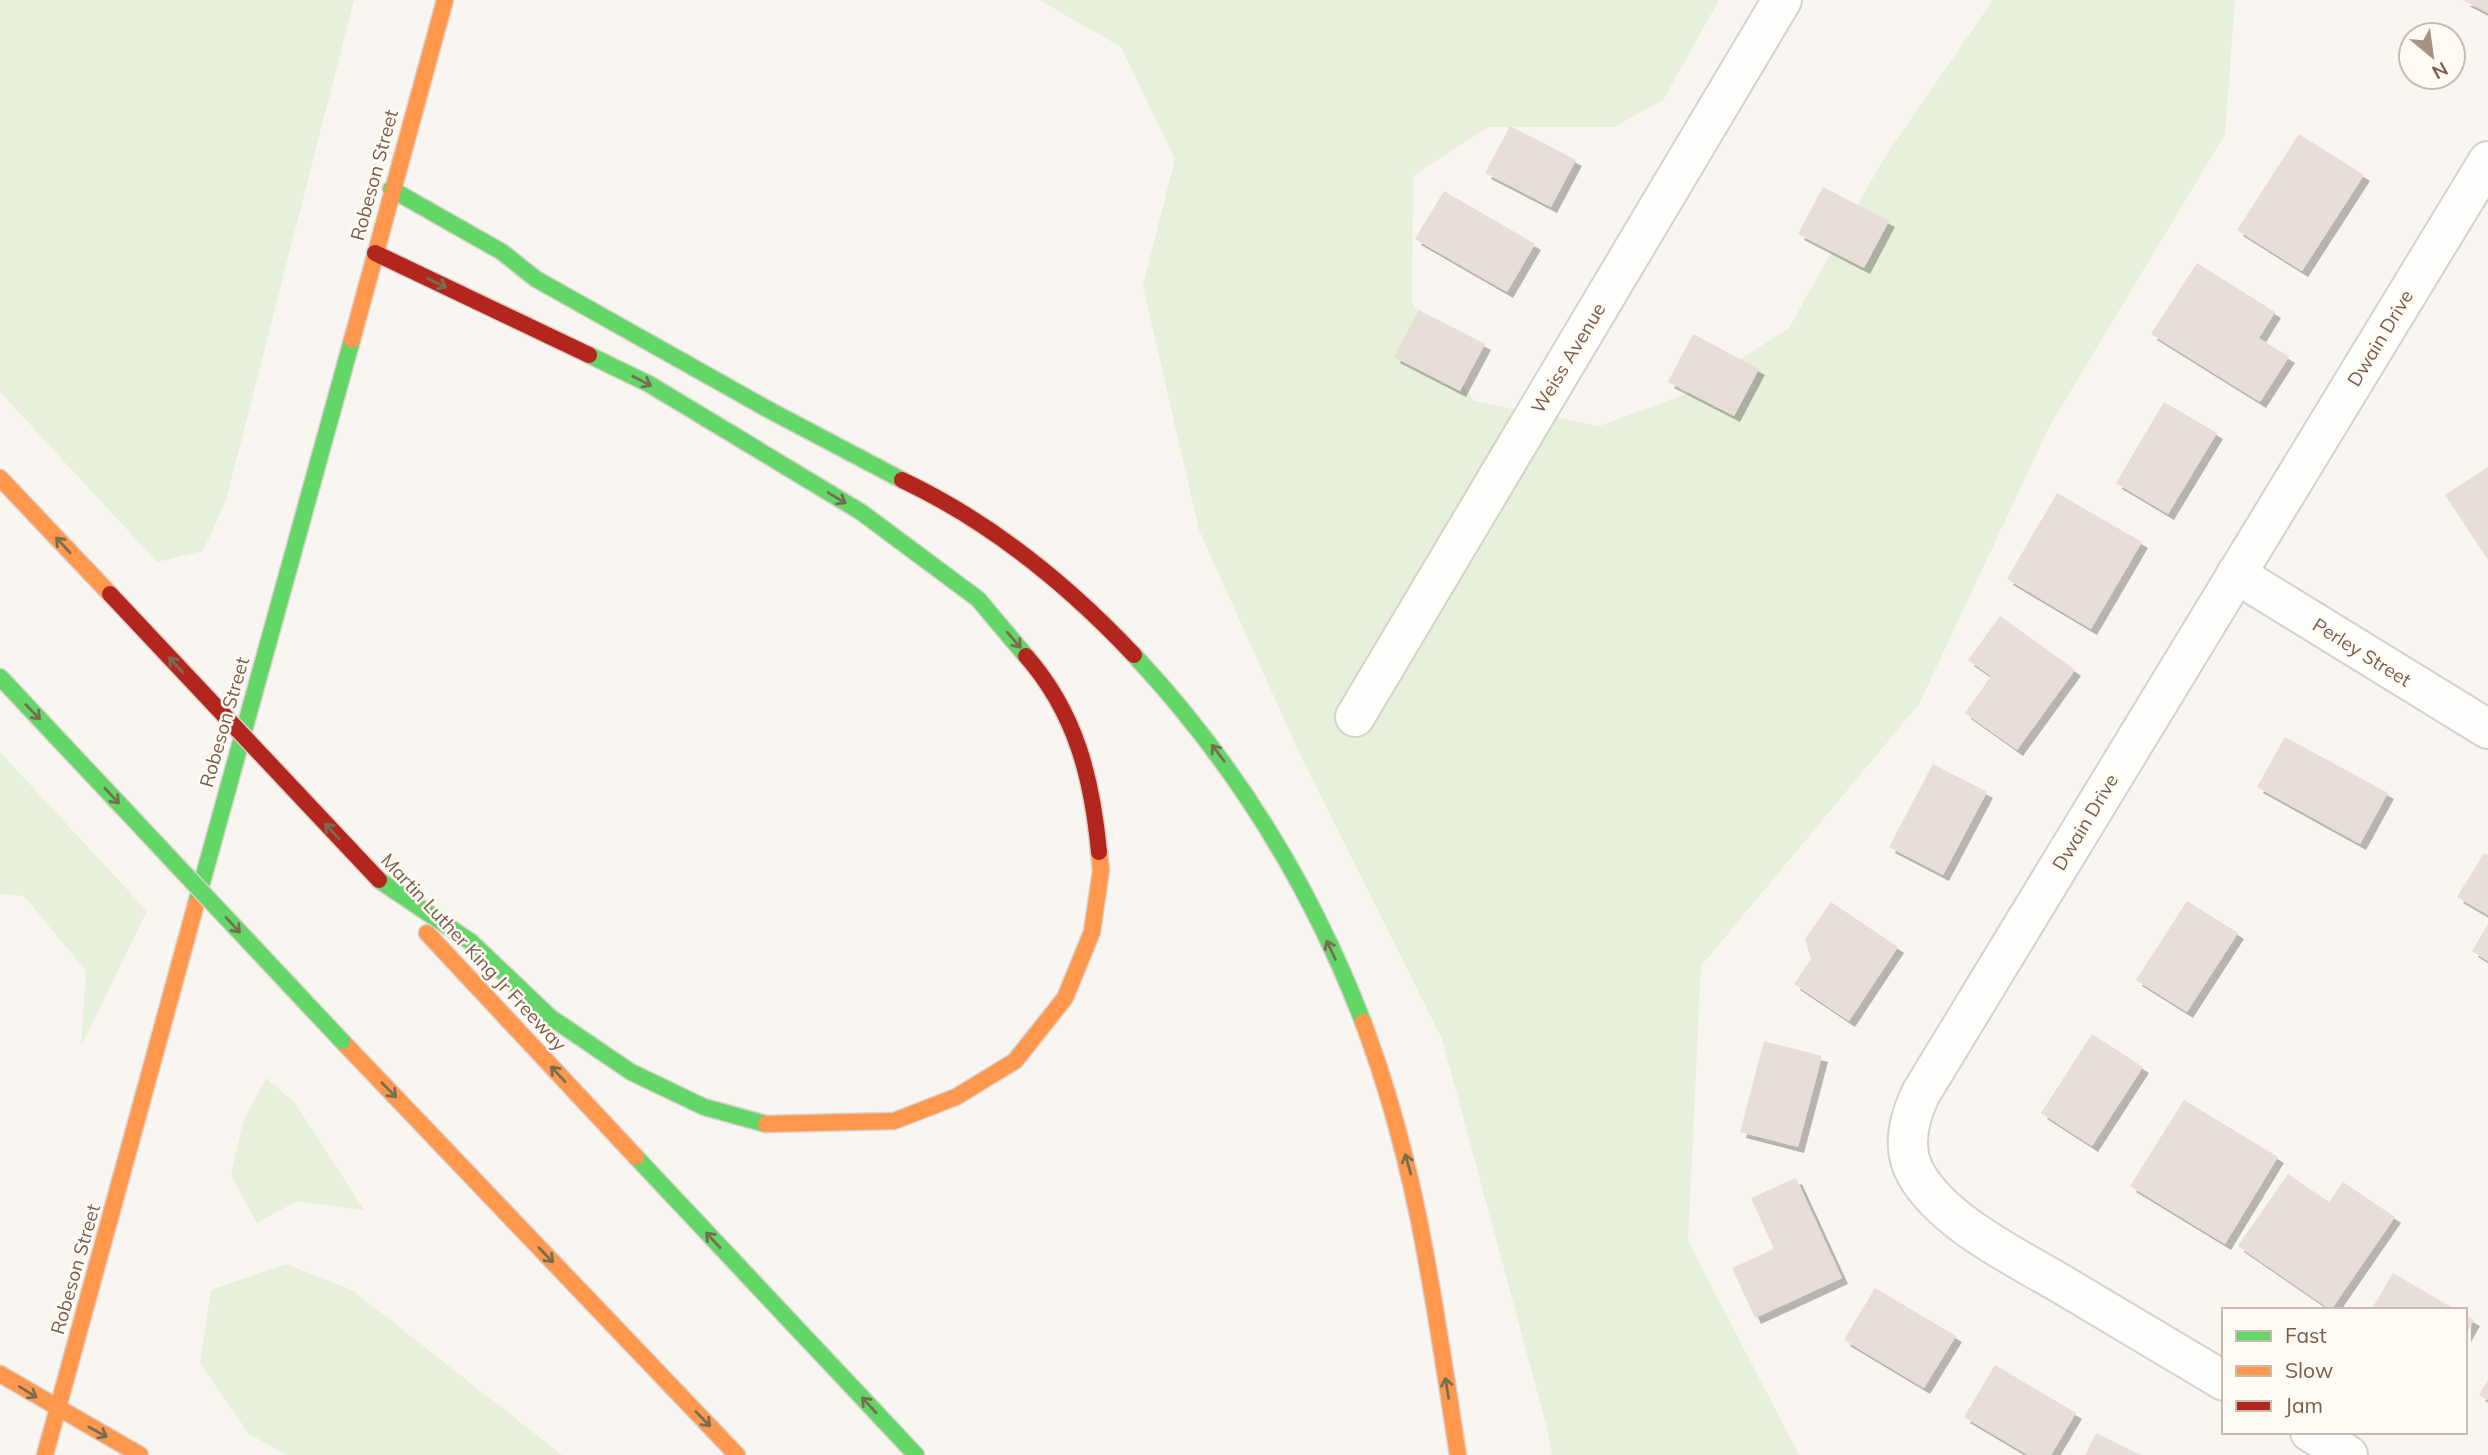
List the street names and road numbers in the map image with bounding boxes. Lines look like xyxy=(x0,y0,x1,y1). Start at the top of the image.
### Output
street label: Robeson Street xyxy=(345,107,403,243)
street label: Dwain Drive xyxy=(2342,285,2418,391)
street label: Weiss Avenue xyxy=(1526,298,1610,418)
street label: Perley Street xyxy=(2308,612,2416,692)
street label: Robeson Street xyxy=(194,654,254,790)
street label: Dwain Drive xyxy=(2047,769,2123,875)
street label: Martin Luther King Jr Freeway xyxy=(376,848,572,1056)
street label: Robeson Street xyxy=(45,1201,105,1337)

